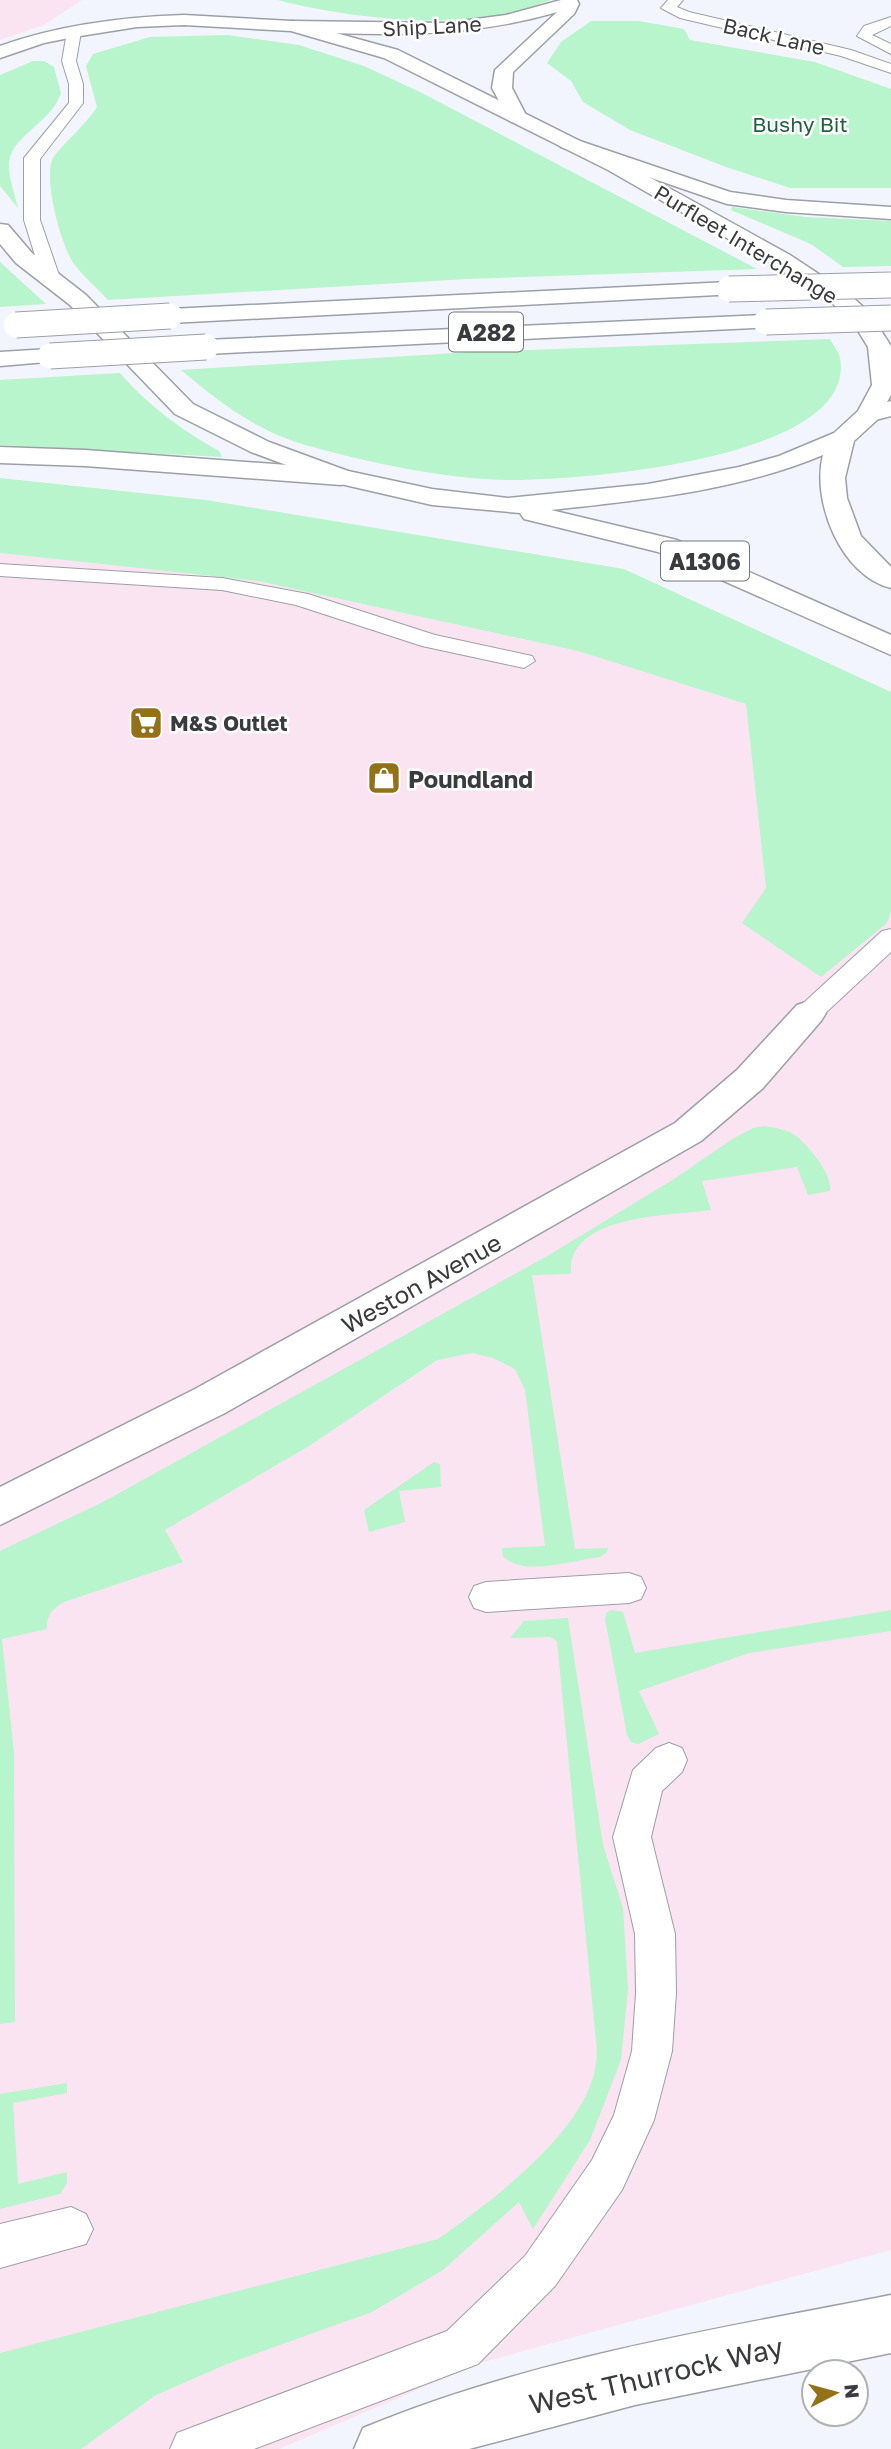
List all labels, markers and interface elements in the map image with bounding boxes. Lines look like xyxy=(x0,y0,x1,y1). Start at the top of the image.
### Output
street label: Ship Lane xyxy=(382,10,482,42)
street label: Back Lane xyxy=(721,12,827,60)
park label: Bushy Bit xyxy=(752,111,848,137)
street label: Purfleet Interchange xyxy=(650,179,842,309)
road number: A282 xyxy=(449,312,523,352)
road number: A1306 xyxy=(661,541,749,580)
supermarket icon: M&S Outlet xyxy=(127,704,165,742)
place label: M&S Outlet xyxy=(170,710,288,736)
shop icon: Poundland xyxy=(365,759,403,797)
place label: Poundland xyxy=(408,764,533,793)
street label: Weston Avenue xyxy=(336,1227,506,1339)
street label: West Thurrock Way xyxy=(526,2330,787,2420)
north arrow xyxy=(800,2358,870,2428)
text: N xyxy=(840,2383,865,2400)

